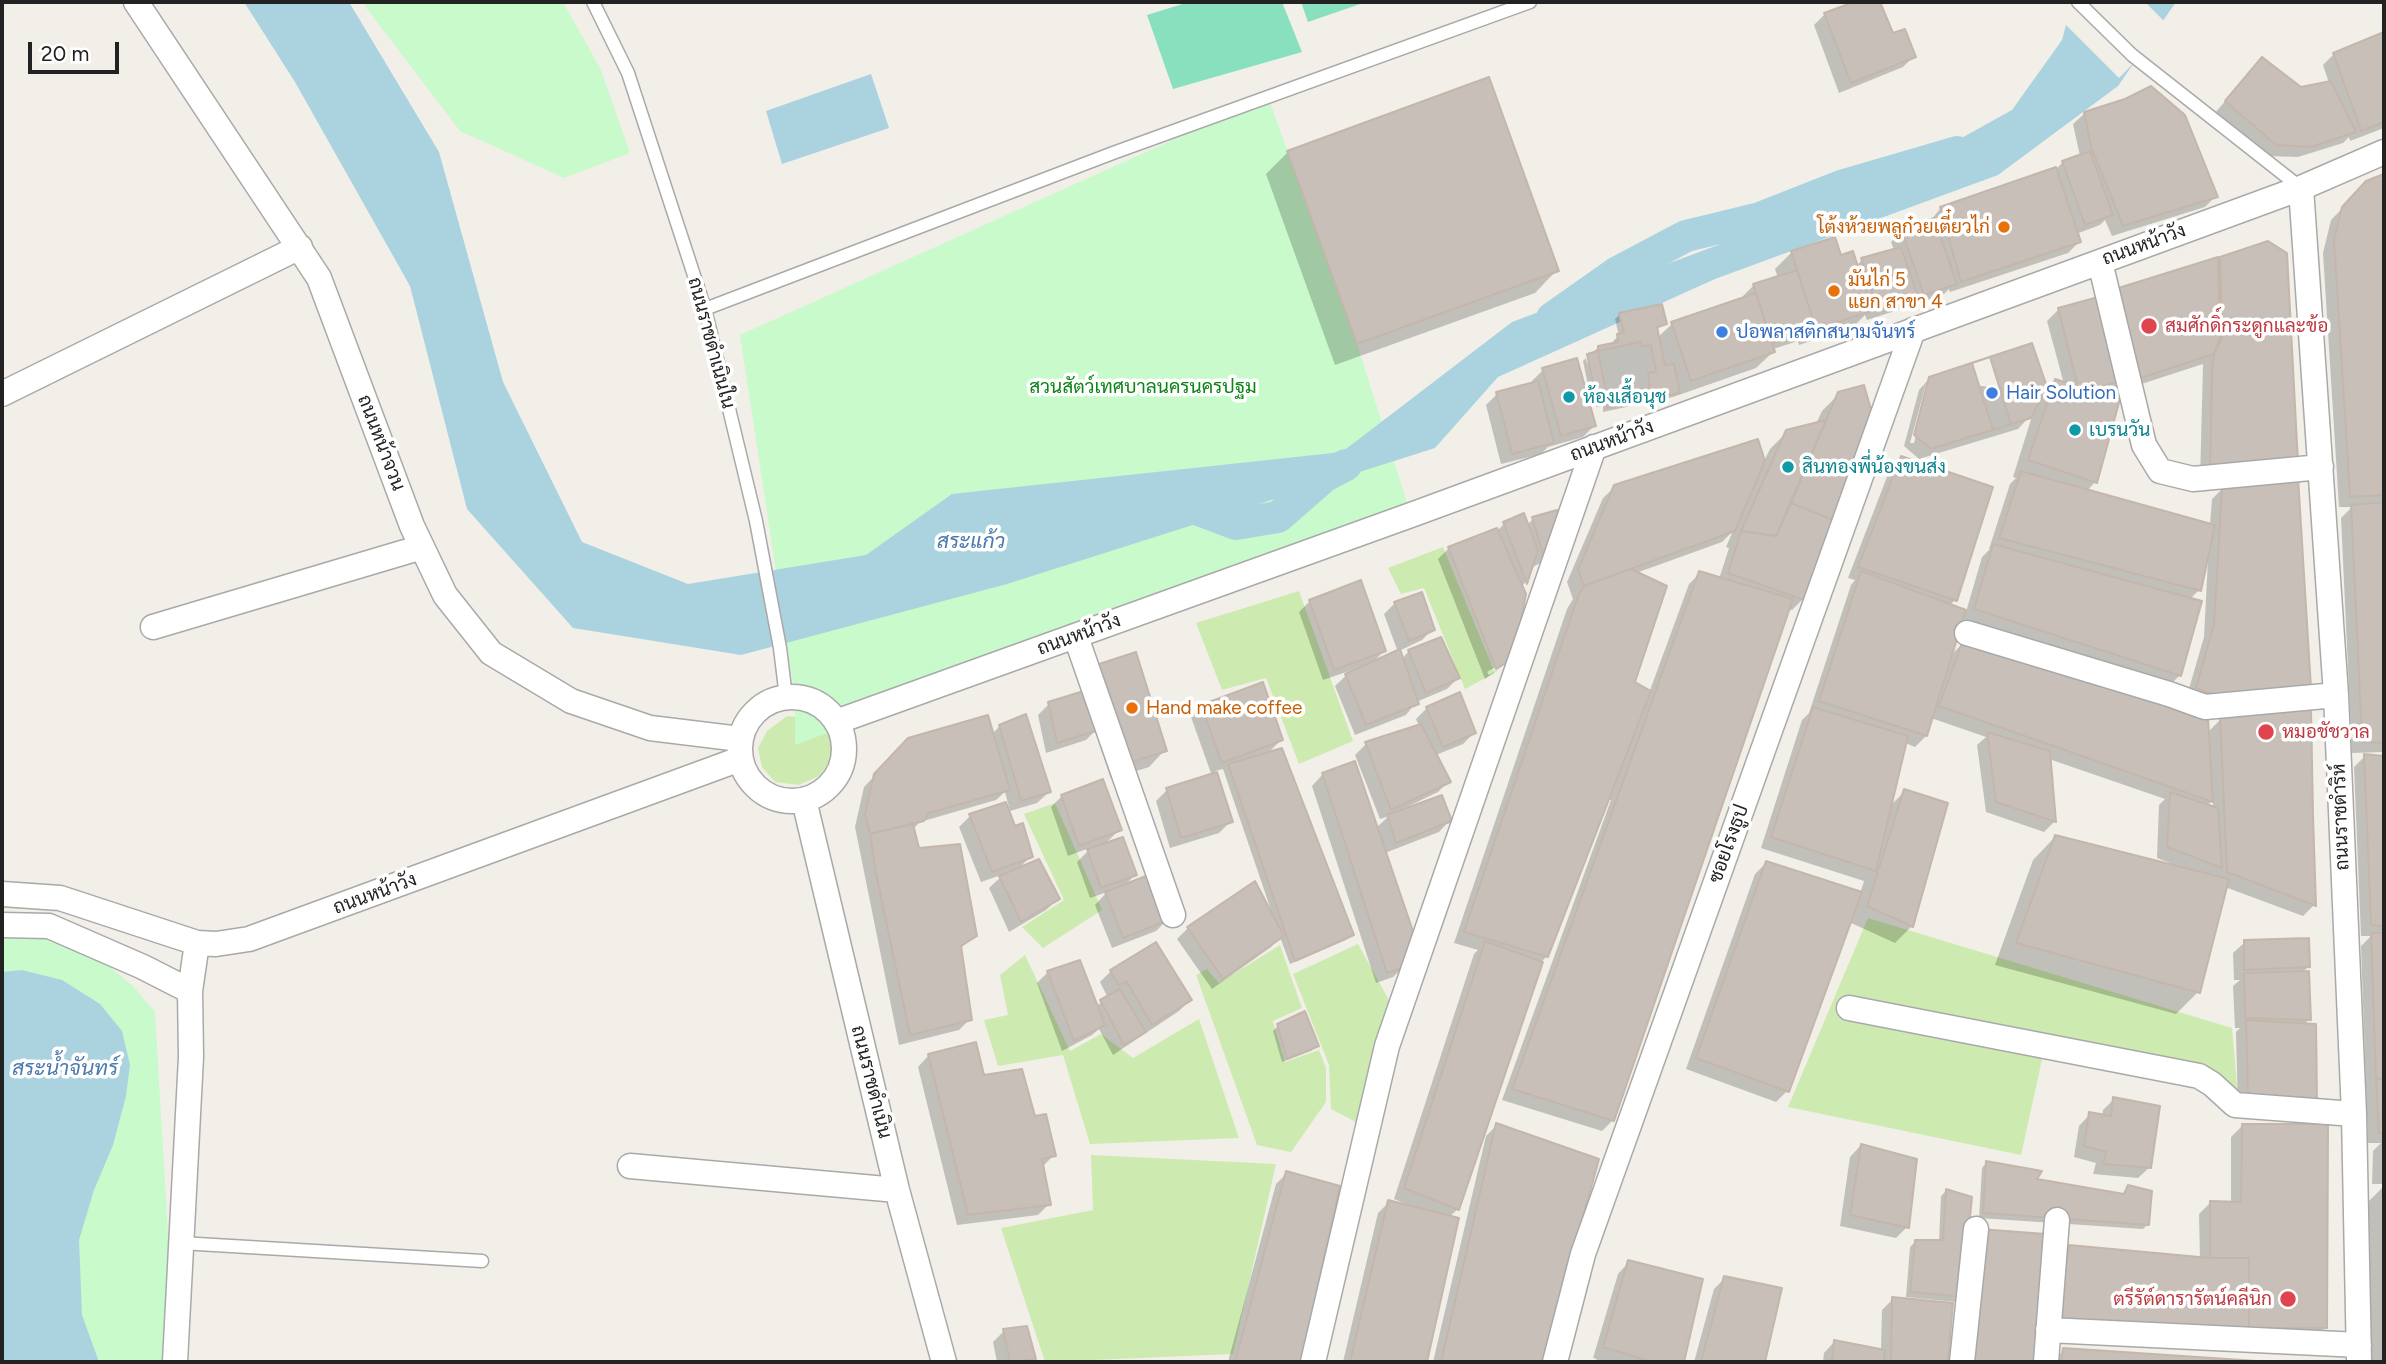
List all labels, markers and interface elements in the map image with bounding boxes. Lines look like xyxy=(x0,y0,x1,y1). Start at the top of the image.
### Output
scale bar xyxy=(32,28,122,72)
text: 20 m xyxy=(41,41,89,66)
place label: โต้งห้วยพลูก๋วยเตี๋ยวไก่ xyxy=(1817,216,1990,238)
marker: โต้งห้วยพลูก๋วยเตี๋ยวไก่ xyxy=(1996,219,2012,235)
street label: ถนนหน้าวัง xyxy=(2099,219,2189,271)
place label: มันไก่ 5 แยก สาขา 4 xyxy=(1848,269,1943,313)
street label: ถนนราชดำเนินใน xyxy=(683,275,739,411)
marker: มันไก่ 5 แยก สาขา 4 xyxy=(1826,283,1842,299)
place label: สมศักดิ์กระดูกและข้อ xyxy=(2165,315,2328,337)
marker: สมศักดิ์กระดูกและข้อ xyxy=(2139,316,2159,336)
place label: ปอพลาสติกสนามจันทร์ xyxy=(1736,321,1915,343)
marker: ปอพลาสติกสนามจันทร์ xyxy=(1714,324,1730,340)
park label: สวนสัตว์เทศบาลนครนครปฐม xyxy=(1029,376,1257,398)
place label: Hair Solution xyxy=(2006,382,2116,404)
marker: Hair Solution xyxy=(1984,385,2000,401)
place label: ห้องเสื้อนุช xyxy=(1583,386,1667,408)
marker: ห้องเสื้อนุช xyxy=(1561,389,1577,405)
street label: ถนนหน้าจวน xyxy=(352,392,410,494)
street label: ถนนหน้าวัง xyxy=(1567,415,1657,467)
place label: เบรนวัน xyxy=(2089,419,2150,441)
marker: เบรนวัน xyxy=(2067,422,2083,438)
place label: สินทองพี่น้องขนส่ง xyxy=(1802,456,1946,478)
marker: สินทองพี่น้องขนส่ง xyxy=(1780,459,1796,475)
water label: สระแก้ว xyxy=(937,529,1005,555)
street label: ถนนหน้าวัง xyxy=(1034,609,1124,661)
place label: Hand make coffee xyxy=(1146,697,1302,719)
marker: Hand make coffee xyxy=(1124,700,1140,716)
place label: หมอชัชวาล xyxy=(2282,721,2370,743)
marker: หมอชัชวาล xyxy=(2256,722,2276,742)
street label: ถนนราชดำริห์ xyxy=(2328,763,2354,871)
street label: ซอยโรงธูป xyxy=(1704,802,1754,886)
street label: ถนนหน้าวัง xyxy=(330,868,420,920)
street label: ถนนราชดำเนิน xyxy=(846,1023,896,1141)
water label: สระน้ำจันทร์ xyxy=(12,1056,118,1082)
place label: ตรีรัต์ดารารัตน์คลีนิก xyxy=(2113,1288,2272,1310)
marker: ตรีรัต์ดารารัตน์คลีนิก xyxy=(2278,1289,2298,1309)

